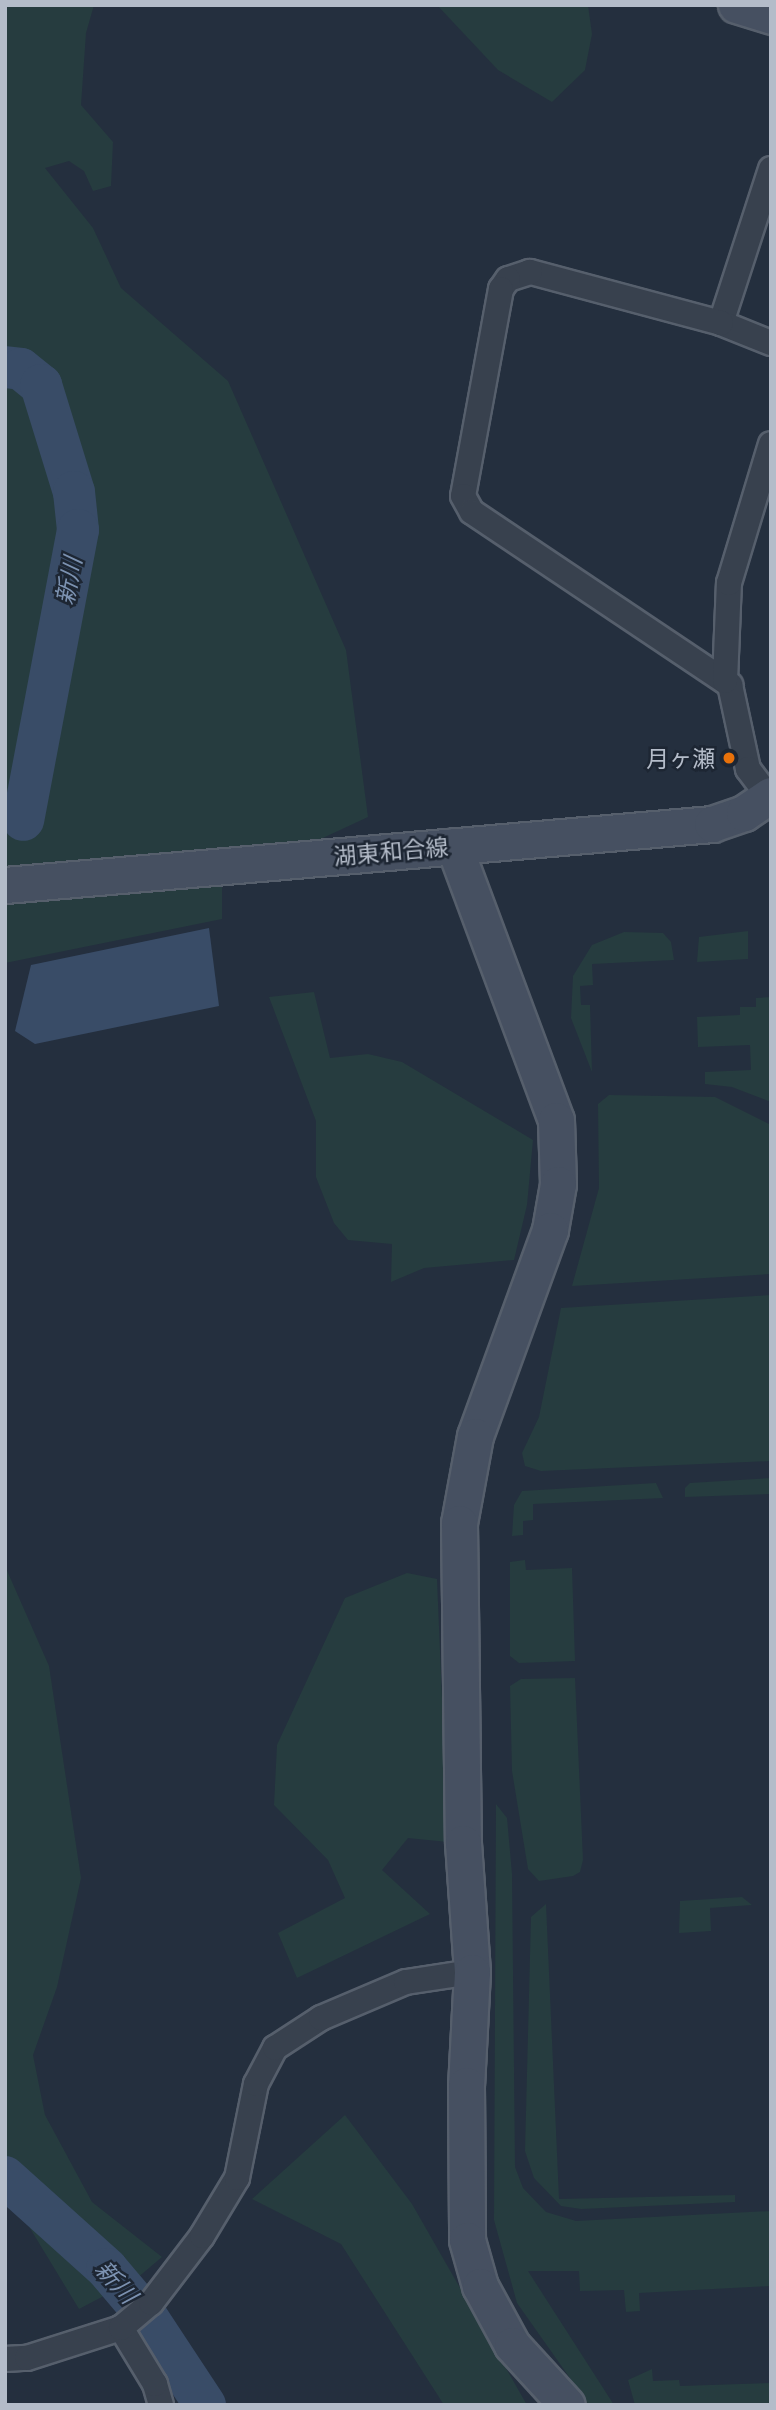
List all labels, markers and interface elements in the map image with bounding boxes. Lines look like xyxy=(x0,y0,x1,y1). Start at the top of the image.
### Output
water label: 新川 xyxy=(50,555,88,607)
place label: 月ヶ瀬 xyxy=(646,744,715,772)
marker: 月ヶ瀬 xyxy=(721,750,737,766)
street label: 湖東和合線 xyxy=(333,832,449,870)
water label: 新川 xyxy=(89,2255,143,2309)

